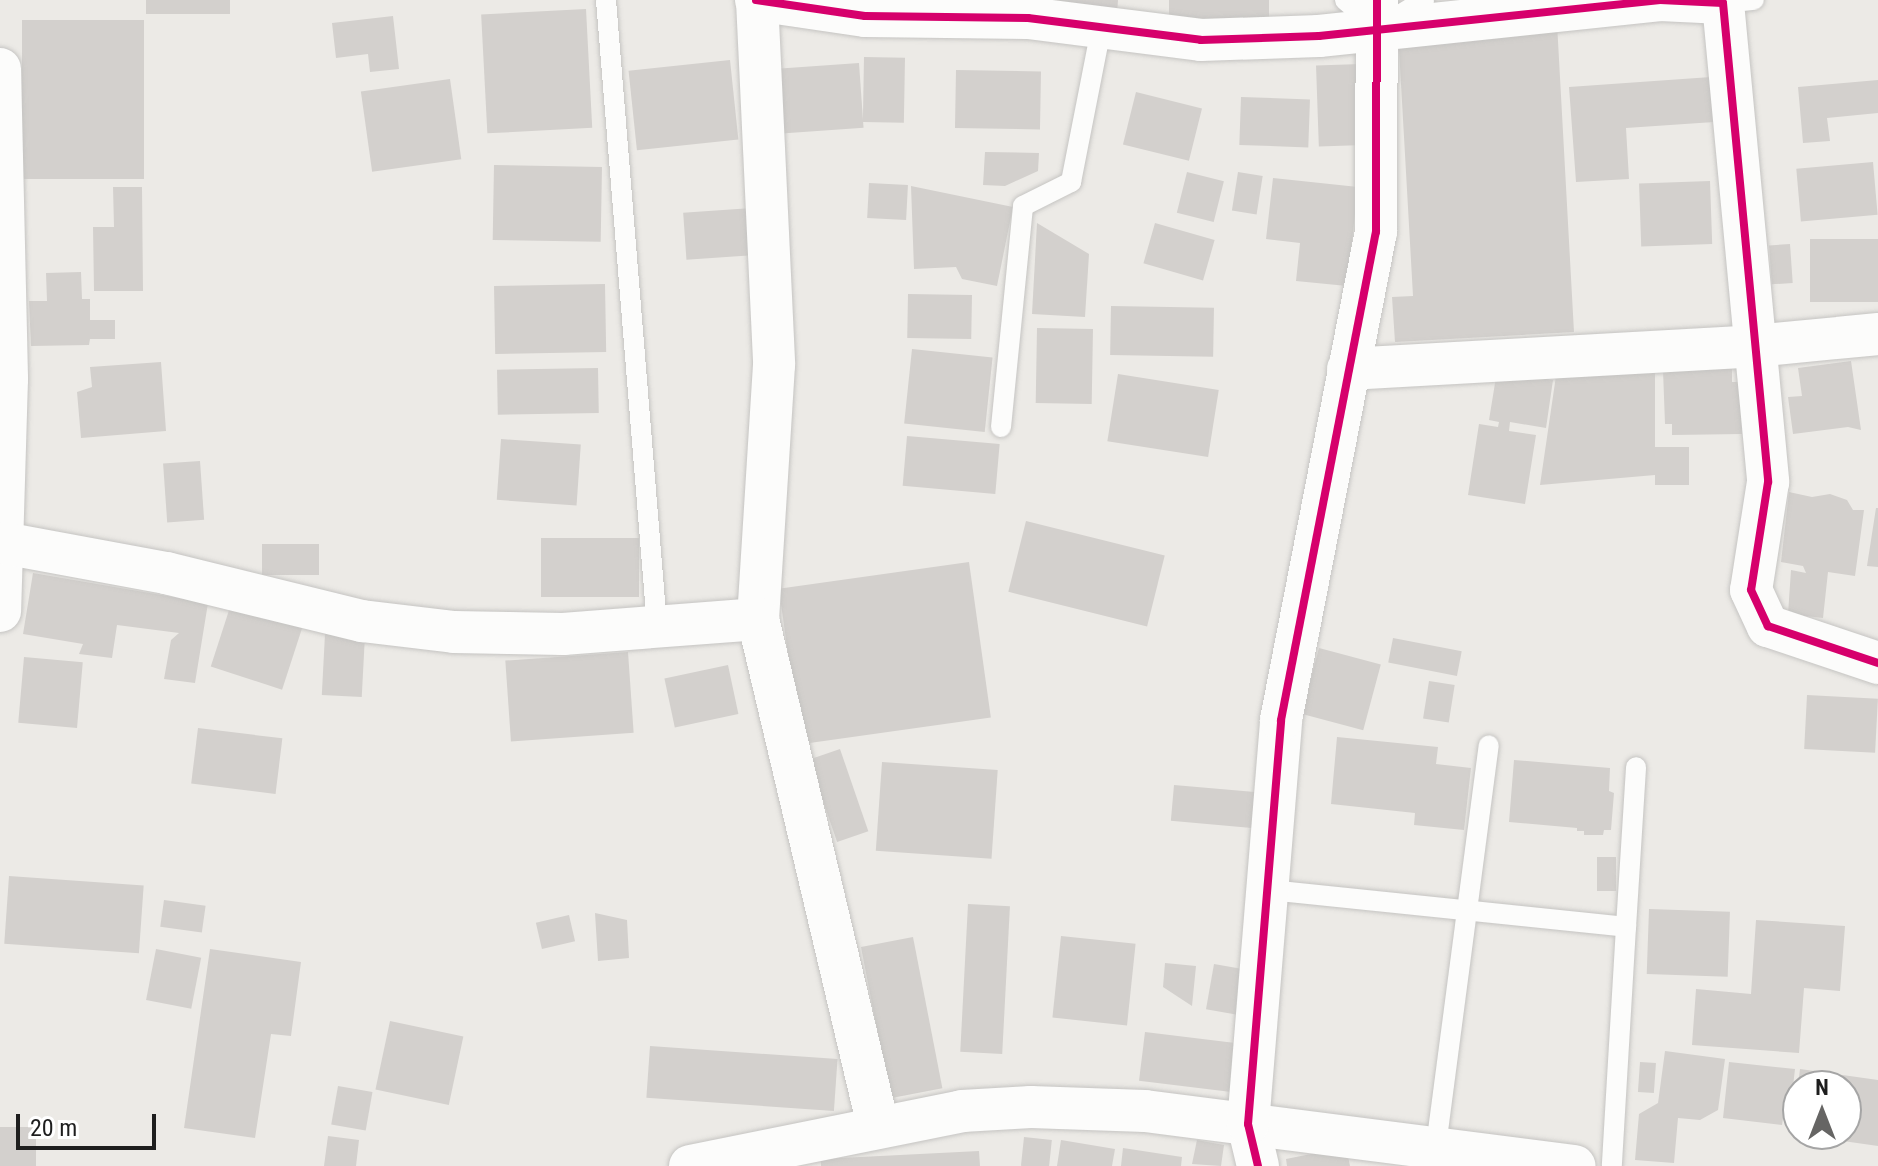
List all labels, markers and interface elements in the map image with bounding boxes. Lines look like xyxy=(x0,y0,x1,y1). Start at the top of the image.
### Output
north arrow xyxy=(1782,1070,1862,1150)
text: N xyxy=(1815,1075,1829,1100)
scale bar xyxy=(20,1098,160,1148)
text: 20 m xyxy=(30,1114,77,1142)

